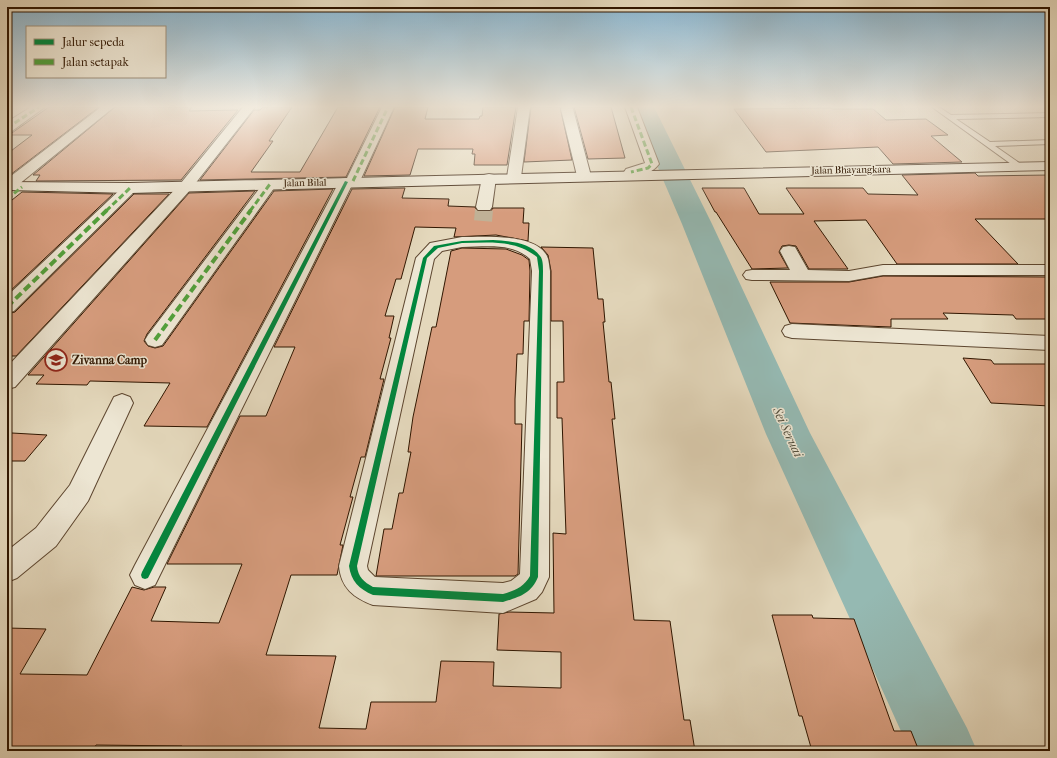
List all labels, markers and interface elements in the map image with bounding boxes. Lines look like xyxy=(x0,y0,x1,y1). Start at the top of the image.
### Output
legend xyxy=(26,26,166,78)
text: Jalur sepeda xyxy=(61,35,125,49)
text: Jalan setapak xyxy=(61,55,129,69)
street label: Jalan Bhayangkara xyxy=(810,163,891,177)
street label: Jalan Bilal xyxy=(282,177,327,189)
school or university icon: Zivanna Camp xyxy=(43,347,69,373)
place label: Zivanna Camp xyxy=(72,353,148,368)
water label: Sei Seruai xyxy=(769,404,807,461)

